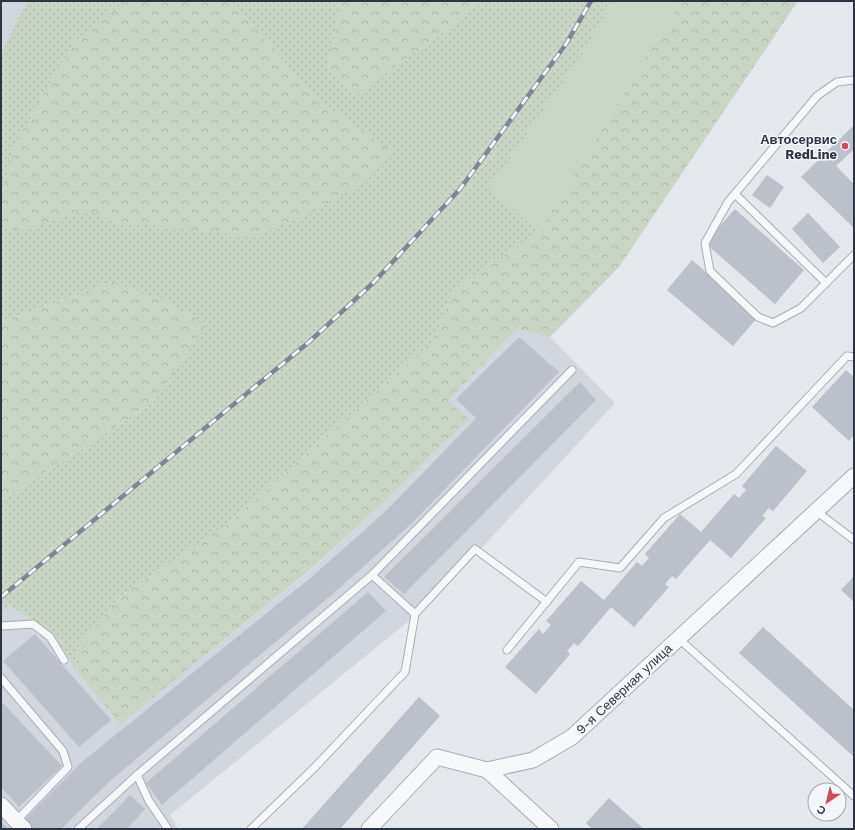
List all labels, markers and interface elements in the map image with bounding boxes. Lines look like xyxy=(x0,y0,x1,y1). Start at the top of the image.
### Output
place label: Автосервис RedLine xyxy=(760,132,837,162)
marker: Автосервис RedLine xyxy=(840,141,850,151)
street label: 9-я Северная улица xyxy=(573,640,676,737)
north arrow xyxy=(807,782,847,822)
text: С xyxy=(815,802,829,817)

